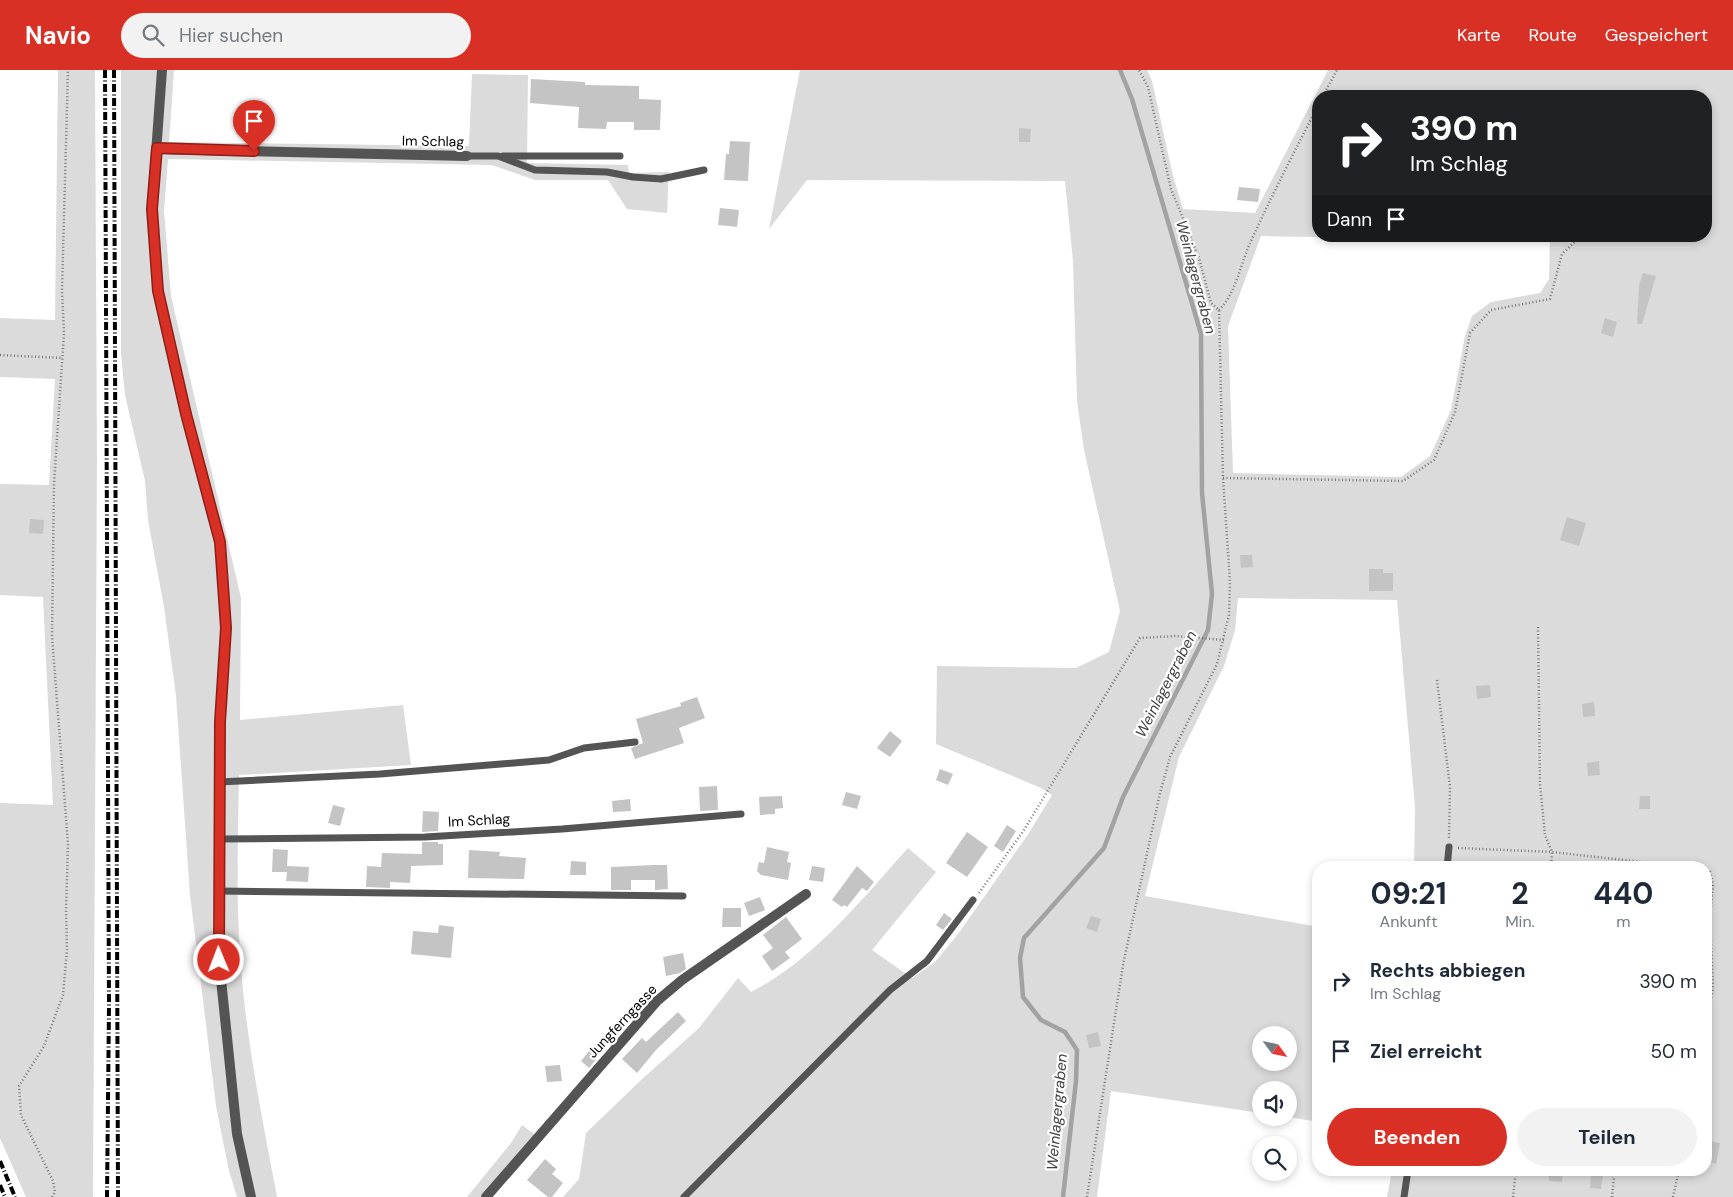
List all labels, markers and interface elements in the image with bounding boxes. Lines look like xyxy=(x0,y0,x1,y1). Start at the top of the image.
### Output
search box xyxy=(121,13,471,58)
text: Navio xyxy=(25,20,91,51)
icon: search xyxy=(139,21,167,49)
text: Hier suchen xyxy=(179,23,283,48)
text: Karte xyxy=(1457,23,1501,47)
text: Route xyxy=(1529,23,1577,47)
text: Gespeichert xyxy=(1605,23,1708,47)
pin xyxy=(233,100,275,151)
text: 390 m xyxy=(1410,105,1518,151)
icon: arrive xyxy=(240,107,268,135)
icon: right xyxy=(1327,110,1392,175)
street label: Im Schlag xyxy=(402,131,464,151)
text: Im Schlag xyxy=(1410,149,1508,178)
icon: arrive xyxy=(1382,205,1410,233)
text: Dann xyxy=(1327,207,1372,232)
water label: Weinlagergraben xyxy=(1171,218,1221,336)
water label: Weinlagergraben xyxy=(1131,627,1202,741)
street label: Im Schlag xyxy=(447,809,511,831)
text: 09:21 xyxy=(1371,874,1447,913)
text: 2 xyxy=(1511,874,1529,913)
text: 440 xyxy=(1593,874,1653,913)
text: Ankunft xyxy=(1380,911,1438,932)
text: Min. xyxy=(1505,911,1535,932)
text: m xyxy=(1616,911,1631,932)
position arrow xyxy=(192,933,244,985)
text: Rechts abbiegen xyxy=(1370,958,1525,983)
icon: right xyxy=(1327,967,1355,995)
text: 390 m xyxy=(1639,969,1697,994)
street label: Jungferngasse xyxy=(583,980,661,1062)
text: Im Schlag xyxy=(1370,983,1441,1004)
north arrow xyxy=(1252,1026,1298,1071)
map controls xyxy=(1252,1026,1297,1181)
icon: arrive xyxy=(1327,1037,1355,1065)
text: Ziel erreicht xyxy=(1370,1039,1482,1064)
text: 50 m xyxy=(1650,1039,1697,1064)
water label: Weinlagergraben xyxy=(1042,1052,1072,1171)
button: sound xyxy=(1252,1081,1297,1126)
button: Beenden xyxy=(1327,1108,1507,1166)
button: Teilen xyxy=(1517,1108,1697,1166)
button: search xyxy=(1252,1136,1297,1181)

